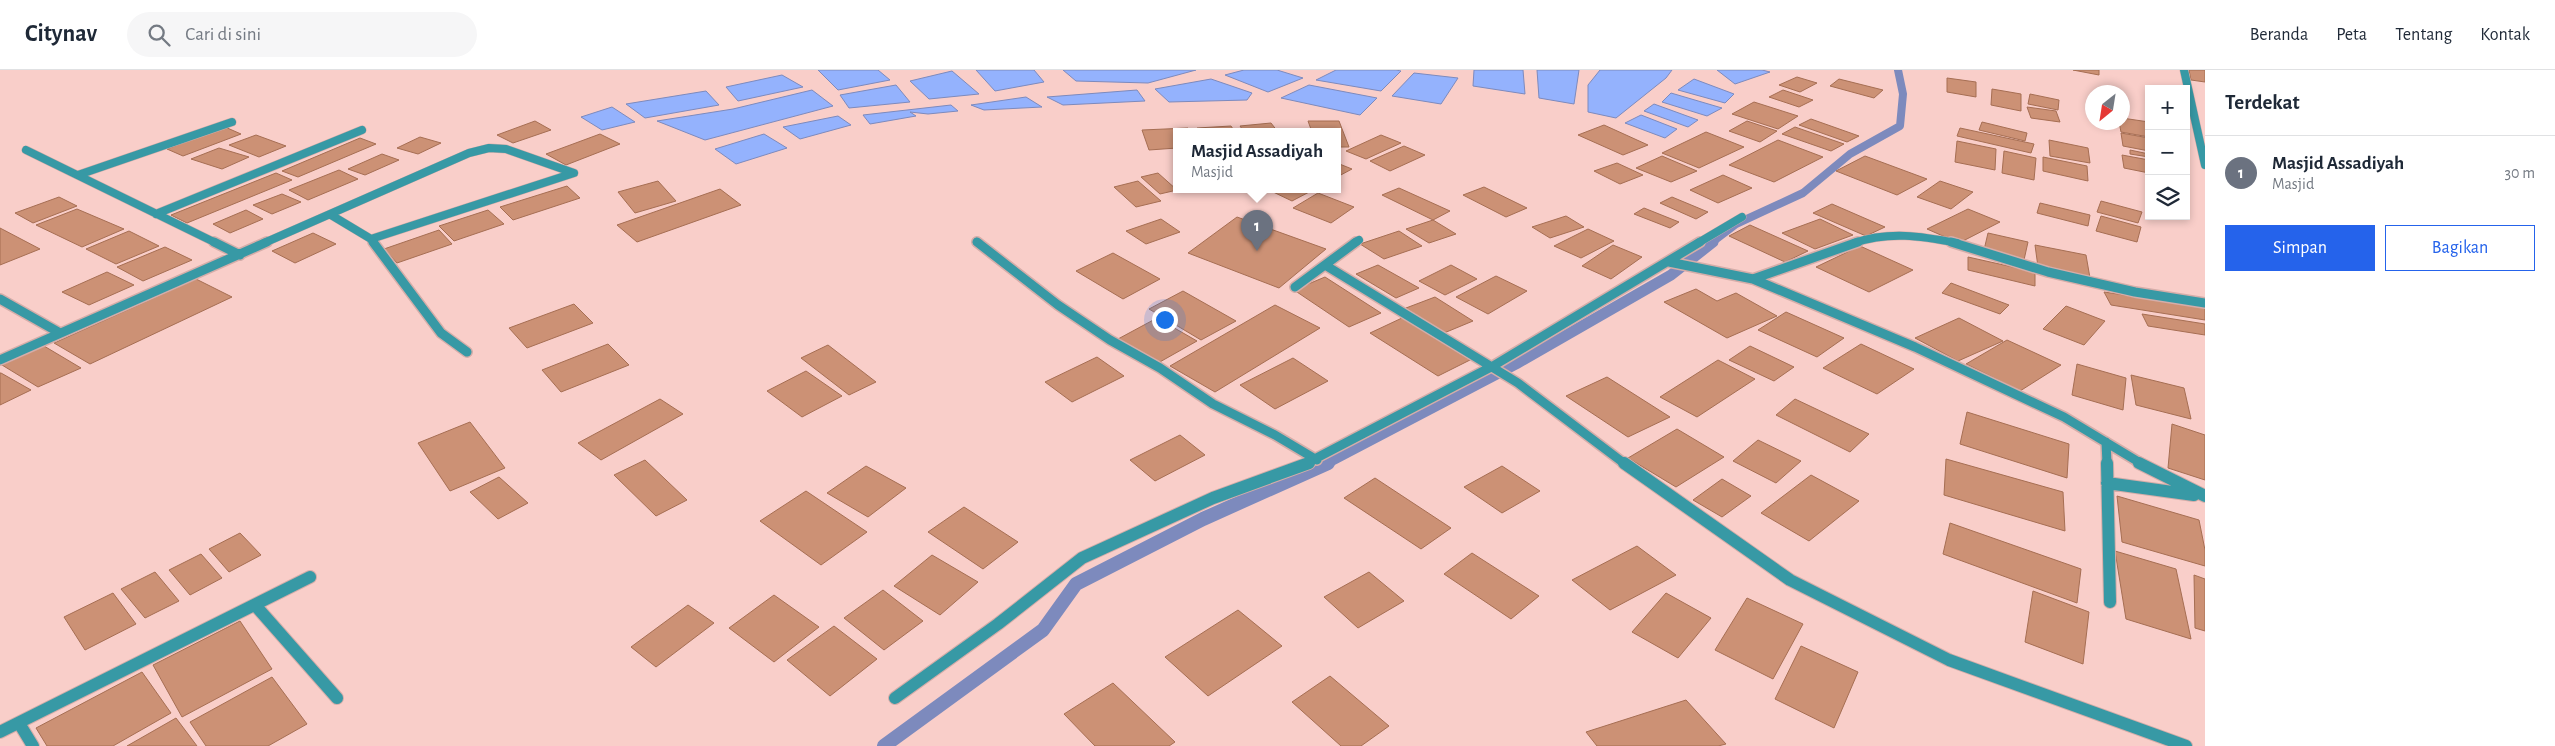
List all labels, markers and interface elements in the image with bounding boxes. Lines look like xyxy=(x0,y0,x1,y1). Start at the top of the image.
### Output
search box xyxy=(127,12,477,57)
icon: search xyxy=(145,21,173,49)
text: Citynav xyxy=(25,22,97,46)
text: Cari di sini xyxy=(185,25,261,44)
text: Beranda xyxy=(2250,26,2308,44)
text: Peta xyxy=(2336,26,2367,44)
text: Tentang xyxy=(2395,26,2452,44)
text: Kontak xyxy=(2480,26,2530,44)
north arrow xyxy=(2085,85,2130,130)
map controls xyxy=(2145,85,2190,220)
button: + xyxy=(2145,85,2190,130)
text: Terdekat xyxy=(2225,92,2300,113)
popup xyxy=(1173,128,1341,193)
button: − xyxy=(2145,130,2190,175)
text: Masjid Assadiyah xyxy=(1191,142,1323,161)
text: Masjid Assadiyah xyxy=(2272,154,2404,173)
text: Masjid xyxy=(1191,164,1233,180)
text: 1 xyxy=(2238,165,2244,181)
text: 30 m xyxy=(2505,165,2535,181)
button: layers xyxy=(2145,175,2190,220)
text: Masjid xyxy=(2272,176,2314,192)
pin: 1 xyxy=(1241,210,1273,251)
button: Simpan xyxy=(2225,225,2375,271)
button: Bagikan xyxy=(2385,225,2535,271)
your location xyxy=(1152,307,1178,333)

